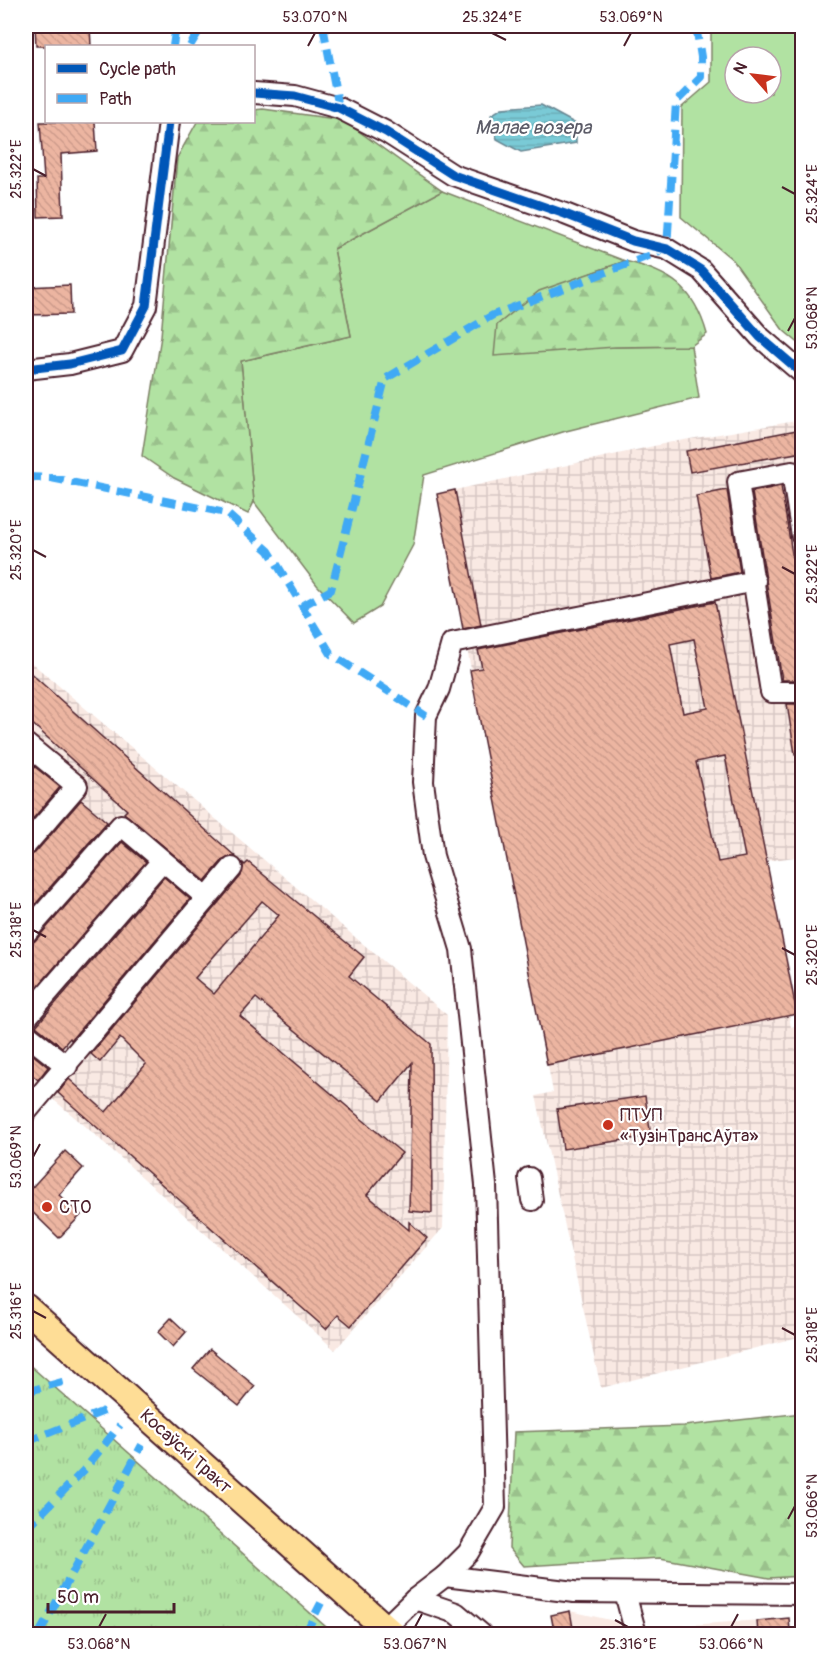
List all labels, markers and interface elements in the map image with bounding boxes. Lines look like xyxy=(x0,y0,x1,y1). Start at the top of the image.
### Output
text: 53.070°N xyxy=(283,8,347,27)
text: 25.324°E xyxy=(462,8,522,27)
text: 53.069°N xyxy=(599,8,663,27)
legend xyxy=(45,45,255,123)
north arrow xyxy=(723,45,783,105)
text: Cycle path xyxy=(99,58,176,81)
text: N xyxy=(729,59,752,78)
text: Path xyxy=(99,88,132,111)
water label: Малае возера xyxy=(475,115,593,140)
text: 25.322°E xyxy=(7,139,26,199)
text: 25.324°E xyxy=(803,164,822,224)
text: 53.068°N xyxy=(803,286,822,350)
text: 25.320°E xyxy=(7,519,26,581)
text: 25.322°E xyxy=(803,544,822,604)
text: 25.318°E xyxy=(7,902,26,958)
text: 25.320°E xyxy=(803,924,822,986)
place label: ПТУП «ТузінТрансАўта» xyxy=(620,1104,758,1148)
marker: ПТУП «ТузінТрансАўта» xyxy=(601,1118,615,1132)
text: 53.069°N xyxy=(7,1125,26,1189)
place label: СТО xyxy=(59,1196,92,1219)
marker: СТО xyxy=(40,1200,54,1214)
text: 25.316°E xyxy=(7,1282,26,1340)
text: 25.318°E xyxy=(803,1307,822,1363)
street label: Косаўскі Тракт xyxy=(135,1404,236,1499)
text: 53.066°N xyxy=(803,1474,822,1538)
scale bar xyxy=(48,1576,174,1614)
text: 50 m xyxy=(57,1586,99,1609)
text: 53.068°N xyxy=(67,1635,131,1654)
text: 53.067°N xyxy=(383,1635,447,1654)
text: 25.316°E xyxy=(599,1635,657,1654)
text: 53.066°N xyxy=(699,1635,763,1654)

